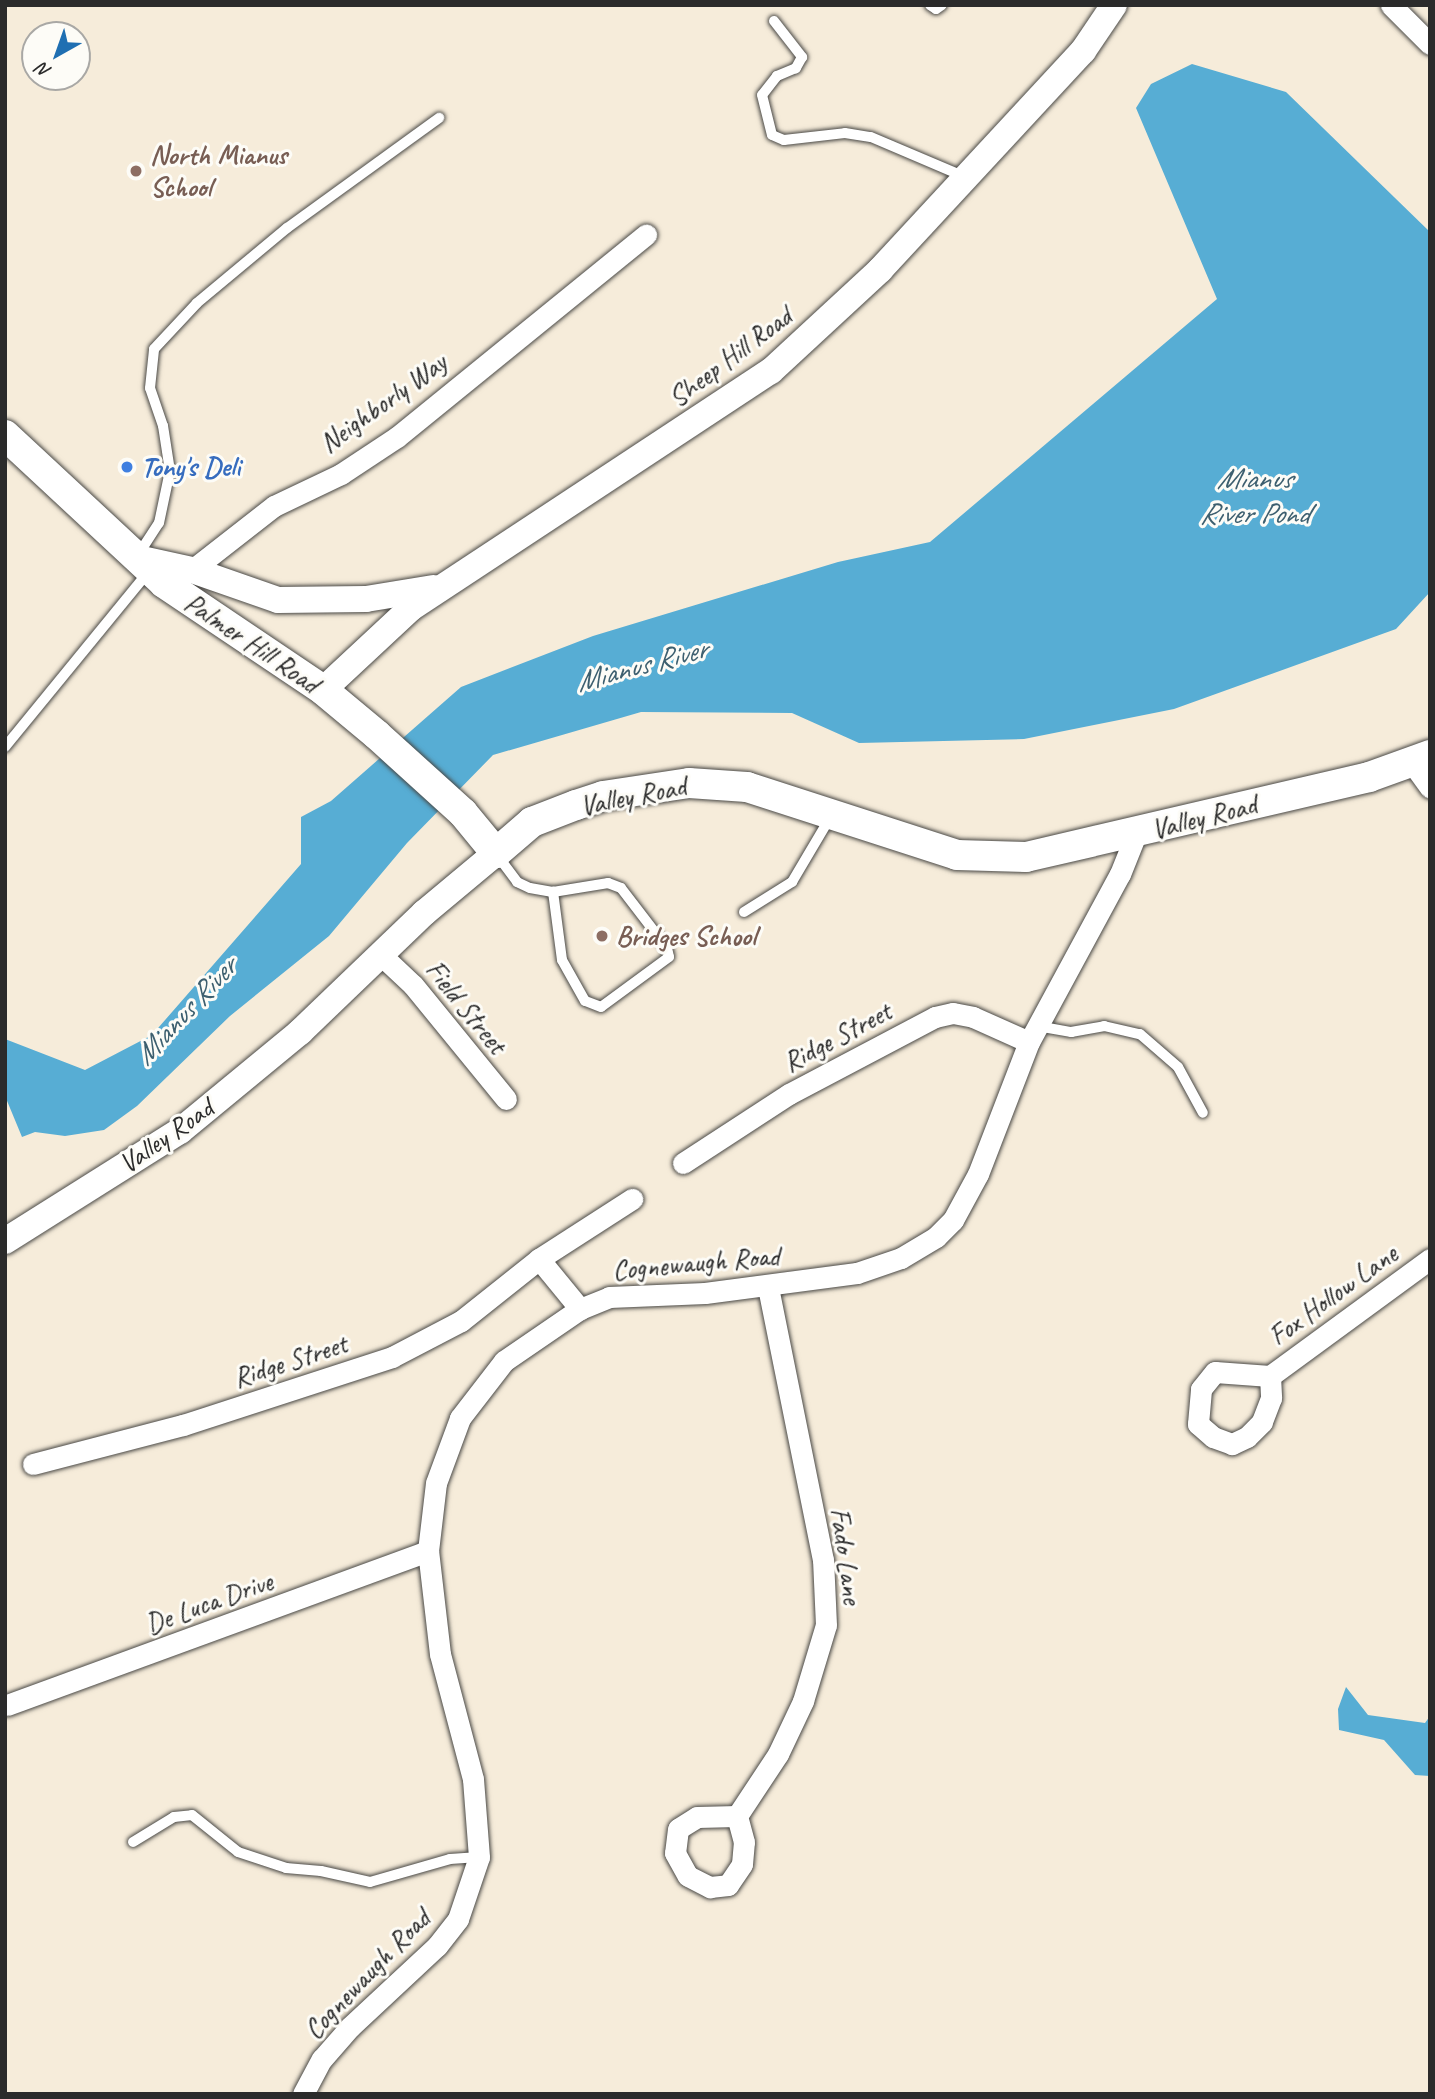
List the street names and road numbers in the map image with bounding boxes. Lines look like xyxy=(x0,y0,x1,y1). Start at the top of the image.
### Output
street label: Sheep Hill Road xyxy=(661,299,799,415)
street label: Neighborly Way xyxy=(313,346,453,460)
street label: Palmer Hill Road xyxy=(178,585,326,701)
street label: Valley Road xyxy=(578,769,688,823)
street label: Valley Road xyxy=(1148,788,1260,846)
street label: Field Street xyxy=(418,953,514,1061)
street label: Ridge Street xyxy=(777,994,897,1080)
street label: Valley Road xyxy=(113,1092,219,1180)
street label: Fox Hollow Lane xyxy=(1262,1237,1404,1353)
street label: Cognewaugh Road xyxy=(611,1239,781,1287)
street label: Ridge Street xyxy=(229,1327,351,1395)
street label: Fado Lane xyxy=(823,1505,869,1607)
street label: De Luca Drive xyxy=(141,1565,277,1641)
street label: Cognewaugh Road xyxy=(297,1902,437,2046)

